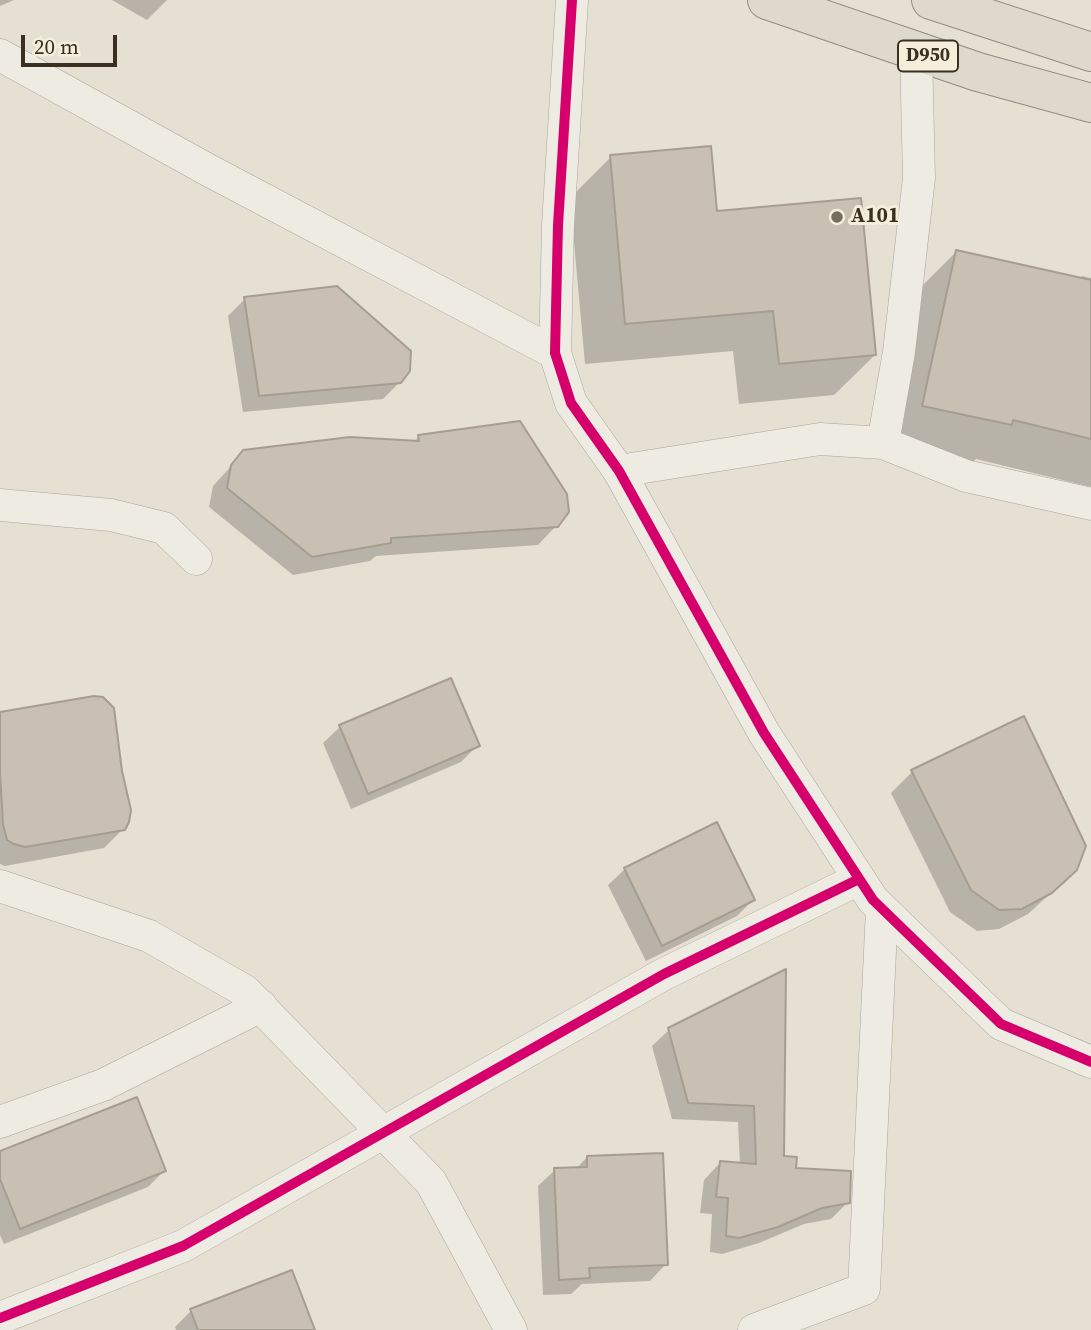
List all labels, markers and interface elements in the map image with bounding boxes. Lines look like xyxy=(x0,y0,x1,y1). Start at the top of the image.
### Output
scale bar xyxy=(24,21,121,65)
text: 20 m xyxy=(34,32,79,61)
road number: D950 xyxy=(898,40,958,72)
place label: A101 xyxy=(851,204,899,230)
marker: A101 xyxy=(829,209,845,225)

